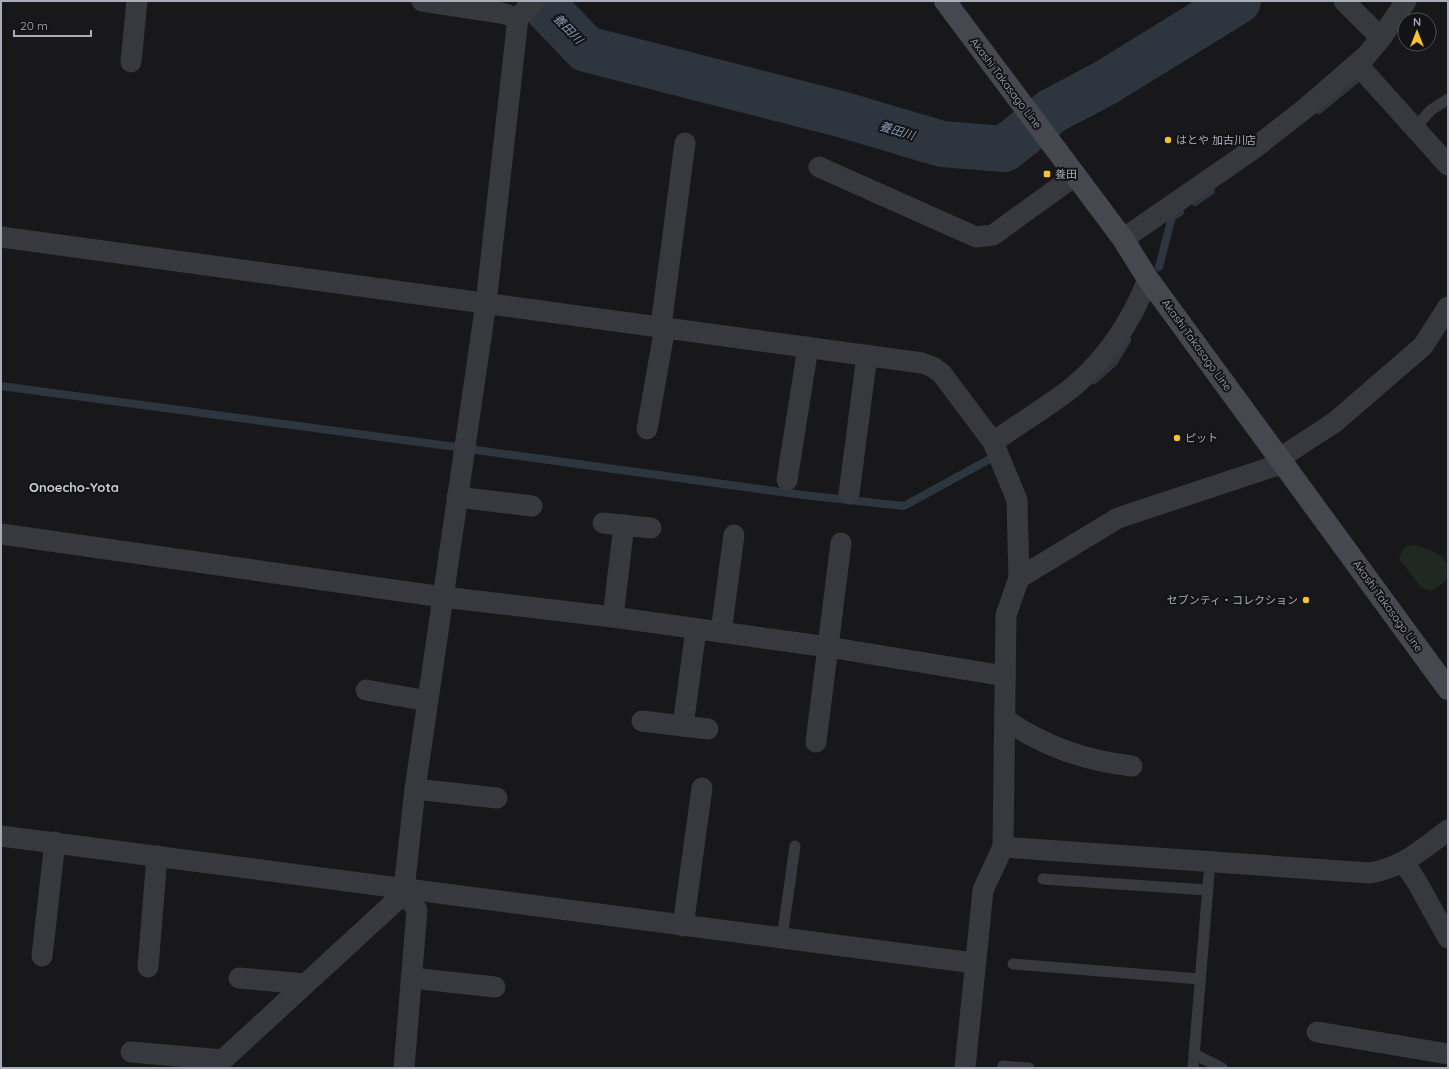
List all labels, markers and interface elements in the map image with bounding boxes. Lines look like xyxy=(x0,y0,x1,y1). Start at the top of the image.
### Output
water label: 養田川 xyxy=(550,10,588,48)
scale bar xyxy=(14,12,91,38)
north arrow xyxy=(1397,12,1437,52)
text: N xyxy=(1413,15,1421,29)
text: 20 m xyxy=(20,18,48,33)
street label: Akashi Takasago Line xyxy=(967,35,1045,131)
water label: 養田川 xyxy=(878,118,918,144)
place label: はとや 加古川店 xyxy=(1176,133,1256,147)
marker: はとや 加古川店 xyxy=(1163,135,1173,145)
place label: 養田 xyxy=(1055,167,1077,181)
marker: 養田 xyxy=(1042,169,1052,179)
street label: Akashi Takasago Line xyxy=(1159,296,1235,394)
place label: ピット xyxy=(1185,431,1218,445)
marker: ピット xyxy=(1172,433,1182,443)
district label: Onoecho-Yota xyxy=(29,479,119,495)
street label: Akashi Takasago Line xyxy=(1350,557,1426,655)
place label: セブンティ・コレクション xyxy=(1167,593,1298,607)
marker: セブンティ・コレクション xyxy=(1301,595,1311,605)

